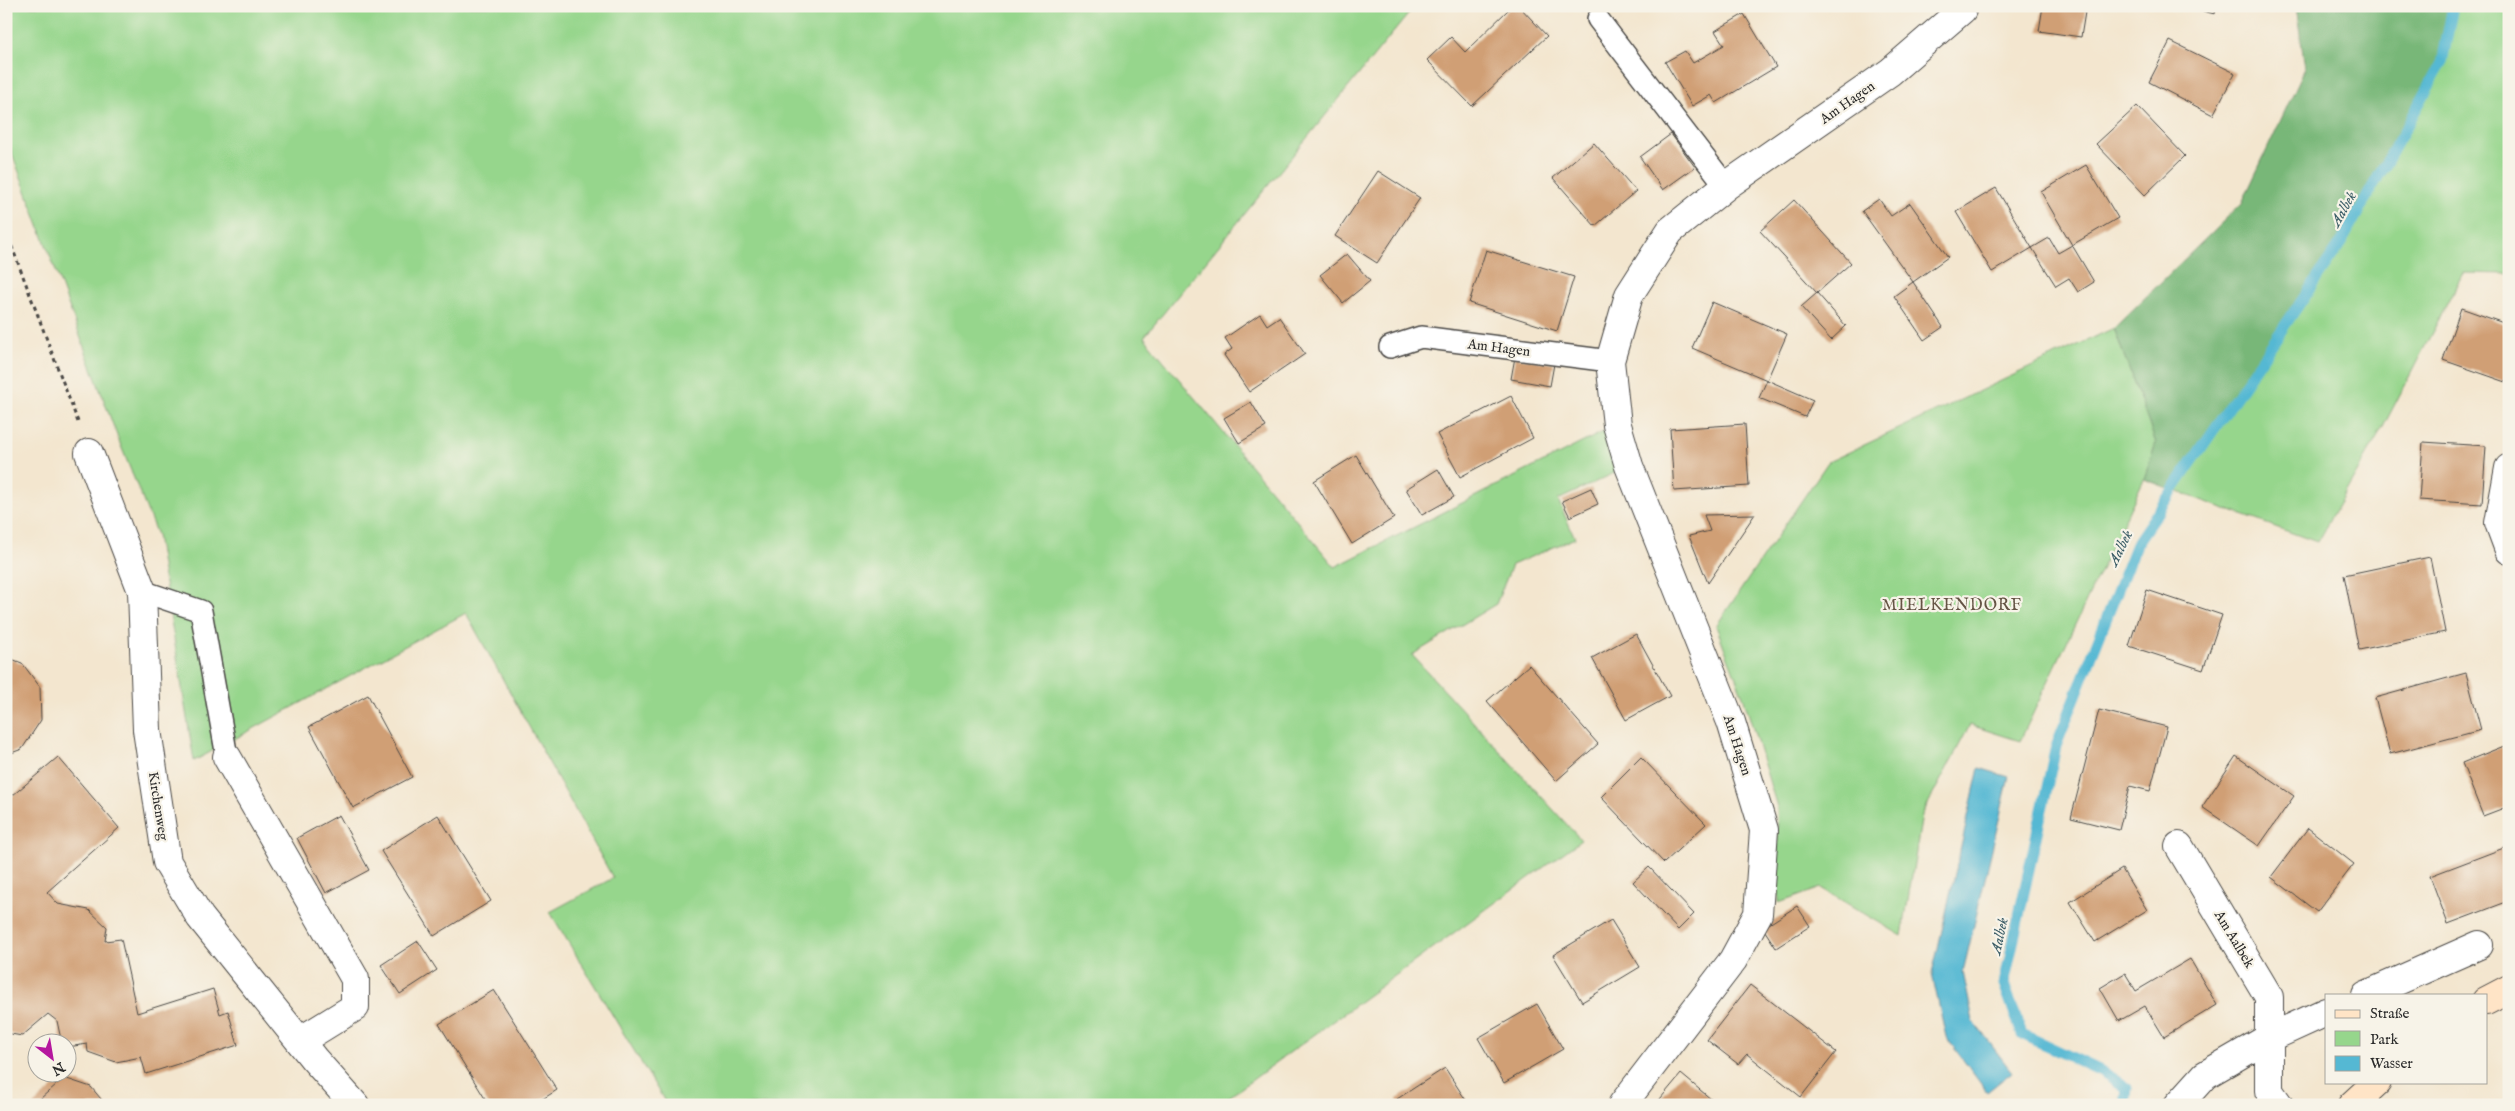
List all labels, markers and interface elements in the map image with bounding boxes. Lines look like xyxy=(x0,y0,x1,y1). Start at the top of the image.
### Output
street label: Am Hagen xyxy=(1816,77,1879,129)
water label: Aalbek xyxy=(2325,188,2361,232)
street label: Am Hagen xyxy=(1466,335,1532,361)
water label: Aalbek xyxy=(2103,527,2137,571)
district label: MIELKENDORF xyxy=(1882,596,2022,616)
street label: Am Hagen xyxy=(1718,712,1755,779)
street label: Kirchenweg xyxy=(144,771,172,842)
street label: Am Aalbek xyxy=(2209,907,2259,972)
water label: Aalbek xyxy=(1986,916,2013,958)
legend xyxy=(2325,994,2488,1084)
text: Straße xyxy=(2370,1004,2410,1023)
text: Park xyxy=(2370,1030,2400,1049)
north arrow xyxy=(28,1034,78,1084)
text: Wasser xyxy=(2370,1054,2413,1073)
text: N xyxy=(48,1057,69,1079)

